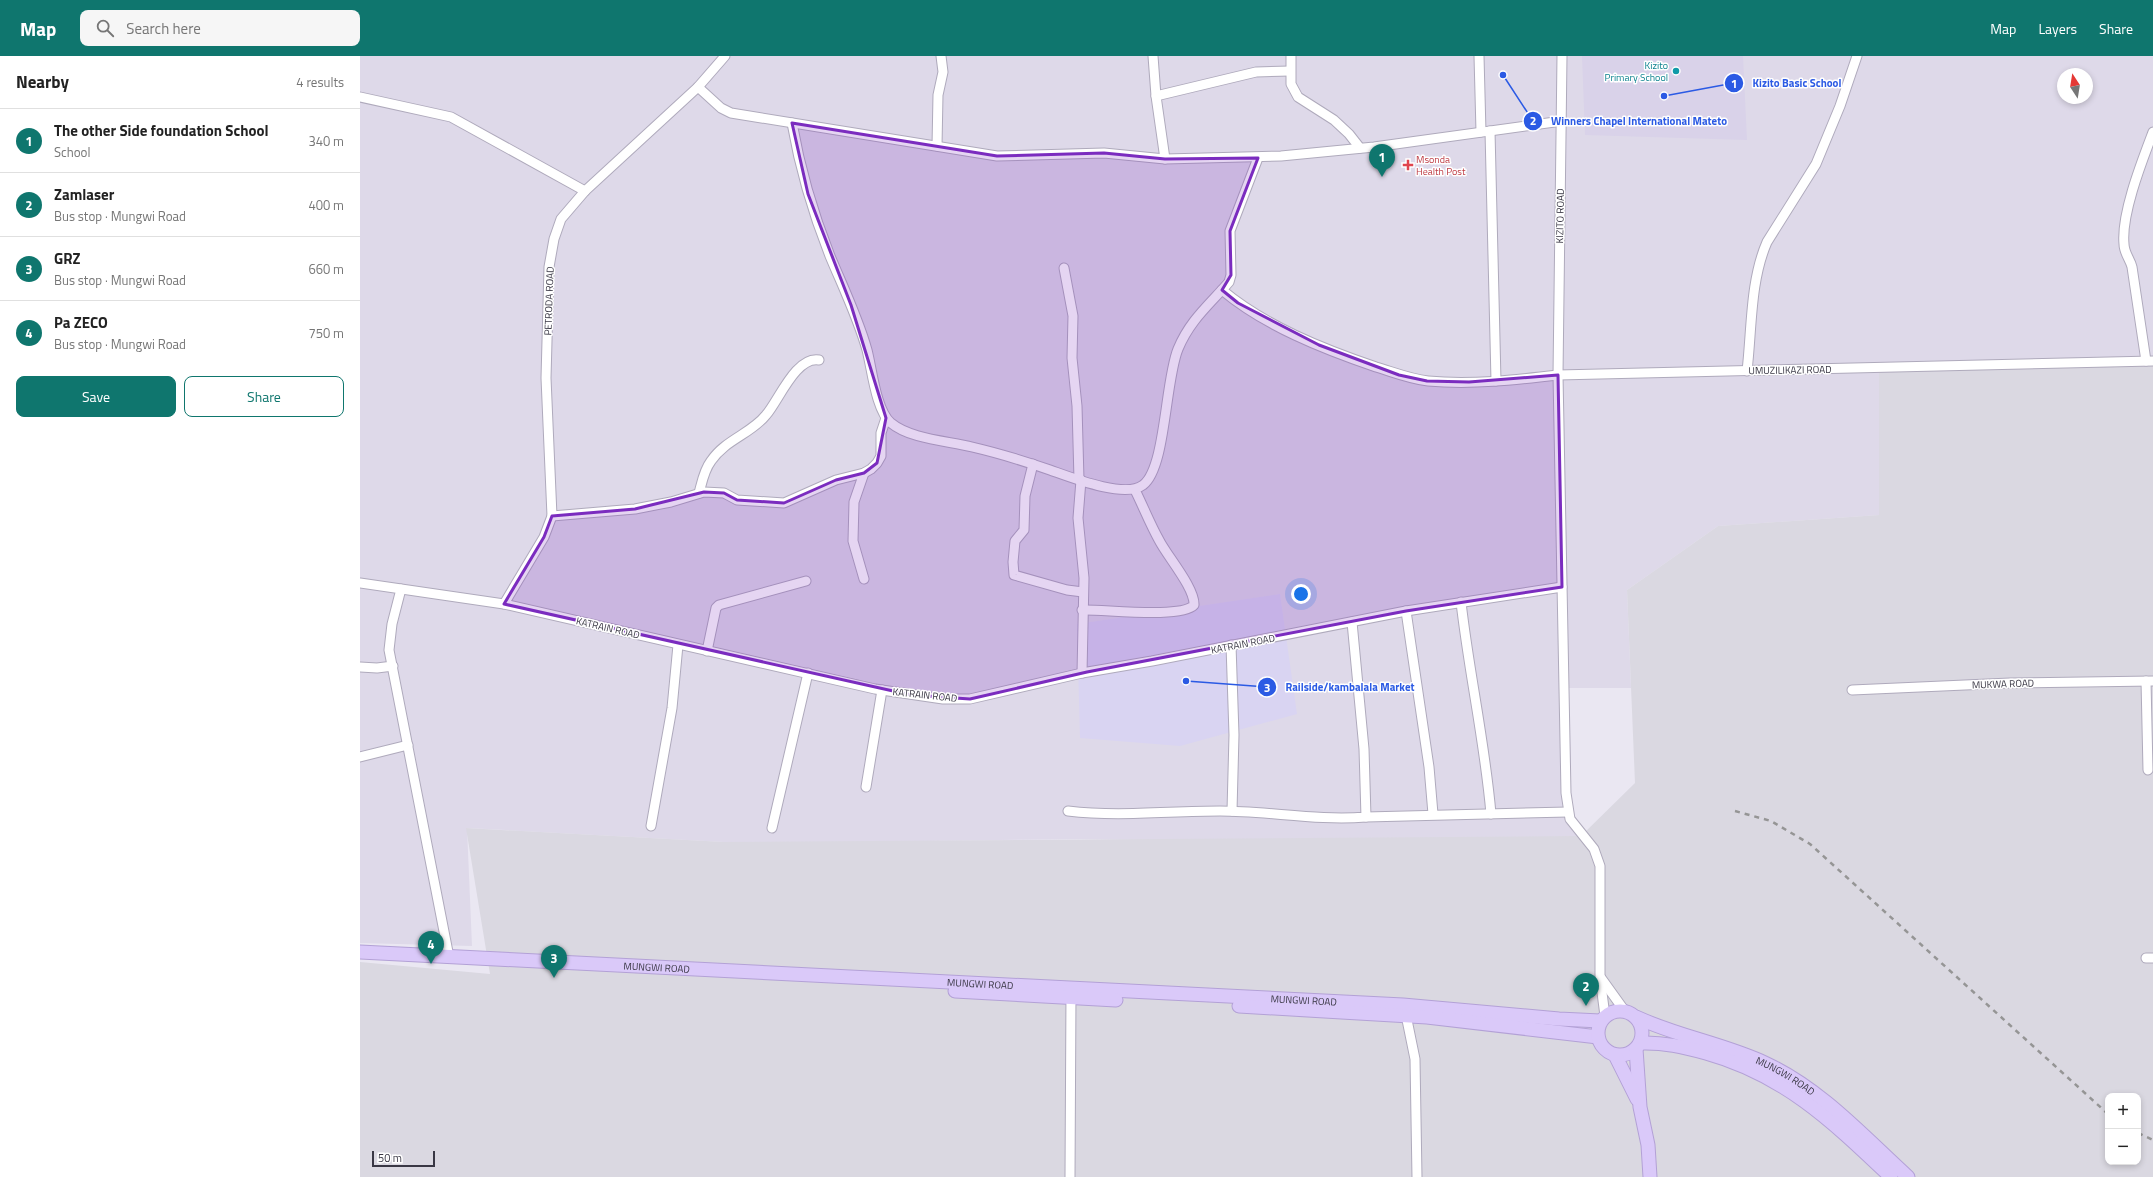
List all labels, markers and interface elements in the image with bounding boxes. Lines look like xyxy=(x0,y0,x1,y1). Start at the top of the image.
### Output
search box xyxy=(80,10,360,46)
text: Map xyxy=(20,14,56,43)
icon: search xyxy=(94,17,116,39)
text: Search here xyxy=(126,17,201,40)
text: Map xyxy=(1990,18,2016,39)
text: Layers xyxy=(2038,18,2077,39)
text: Share xyxy=(2099,18,2133,39)
place label: Kizito Primary School xyxy=(1605,58,1668,85)
marker: Kizito Primary School xyxy=(1671,66,1681,76)
north arrow xyxy=(2057,68,2093,104)
text: Nearby xyxy=(16,69,69,95)
text: 4 results xyxy=(296,72,344,92)
callout: Kizito Basic School xyxy=(1724,72,1849,95)
text: 1 xyxy=(1731,74,1737,93)
text: Kizito Basic School xyxy=(1753,75,1841,91)
callout: Winners Chapel International Mateto xyxy=(1523,110,1735,133)
text: 2 xyxy=(1530,111,1536,130)
text: Winners Chapel International Mateto xyxy=(1551,113,1727,129)
text: The other Side foundation School xyxy=(54,119,268,142)
text: 1 xyxy=(25,131,33,151)
text: 340 m xyxy=(308,131,344,151)
text: School xyxy=(54,142,90,162)
pin: 1 xyxy=(1369,144,1395,177)
place label: Msonda Health Post xyxy=(1416,152,1466,179)
marker: Msonda Health Post xyxy=(1403,160,1413,170)
text: Zamlaser xyxy=(54,183,114,206)
street label: KIZITO ROAD xyxy=(1552,188,1568,244)
text: 2 xyxy=(25,195,33,215)
text: 400 m xyxy=(308,195,344,215)
text: Bus stop · Mungwi Road xyxy=(54,206,186,226)
text: GRZ xyxy=(54,247,80,270)
text: 3 xyxy=(25,259,33,279)
text: 660 m xyxy=(308,259,344,279)
street label: PETRODA ROAD xyxy=(540,266,558,336)
text: Bus stop · Mungwi Road xyxy=(54,270,186,290)
text: Pa ZECO xyxy=(54,311,108,334)
text: 4 xyxy=(25,323,33,343)
text: 750 m xyxy=(308,323,344,343)
text: Bus stop · Mungwi Road xyxy=(54,334,186,354)
street label: UMUZILIKAZI ROAD xyxy=(1748,362,1832,378)
button: Save xyxy=(16,376,176,417)
button: Share xyxy=(184,376,344,417)
your location xyxy=(1291,584,1311,604)
street label: KATRAIN ROAD xyxy=(575,613,641,643)
street label: KATRAIN ROAD xyxy=(1210,630,1276,658)
street label: MUKWA ROAD xyxy=(1972,675,2034,693)
callout: Railside/kambalala Market xyxy=(1257,676,1422,699)
text: 3 xyxy=(1264,678,1270,697)
text: Railside/kambalala Market xyxy=(1285,679,1415,695)
street label: KATRAIN ROAD xyxy=(892,684,958,706)
pin: 4 xyxy=(418,931,444,964)
pin: 3 xyxy=(541,945,567,978)
street label: MUNGWI ROAD xyxy=(623,958,690,976)
pin: 2 xyxy=(1573,973,1599,1006)
street label: MUNGWI ROAD xyxy=(947,974,1014,993)
street label: MUNGWI ROAD xyxy=(1270,991,1337,1009)
street label: MUNGWI ROAD xyxy=(1753,1052,1818,1099)
map controls xyxy=(2105,1093,2141,1165)
button: + xyxy=(2105,1093,2141,1129)
button: − xyxy=(2105,1129,2141,1165)
scale bar xyxy=(372,1149,435,1168)
text: 50 m xyxy=(378,1150,402,1166)

